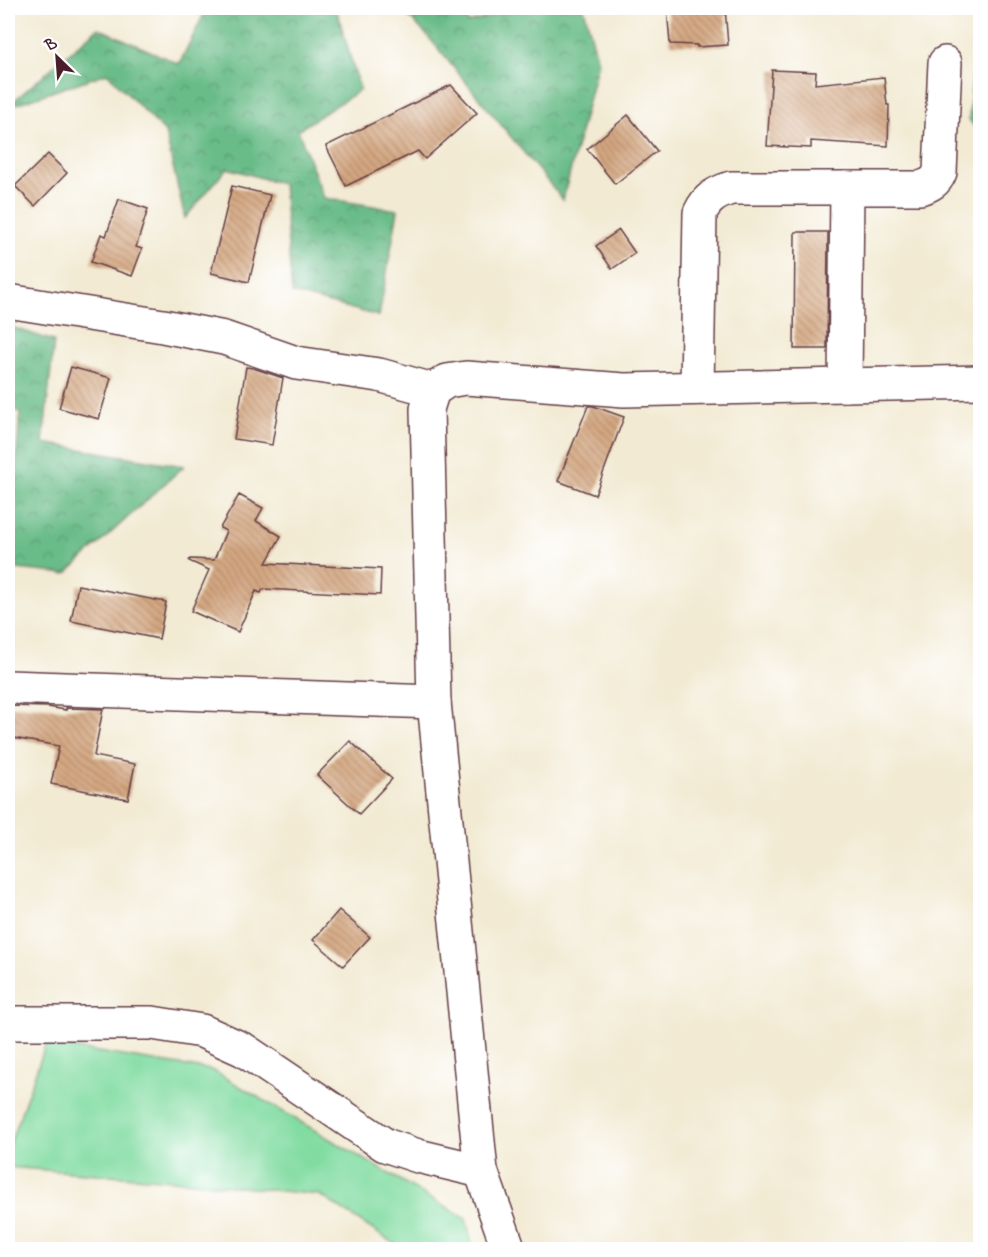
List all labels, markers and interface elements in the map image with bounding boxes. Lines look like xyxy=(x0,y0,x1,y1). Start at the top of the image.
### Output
north arrow xyxy=(27,27,87,87)
text: B xyxy=(41,32,62,59)

